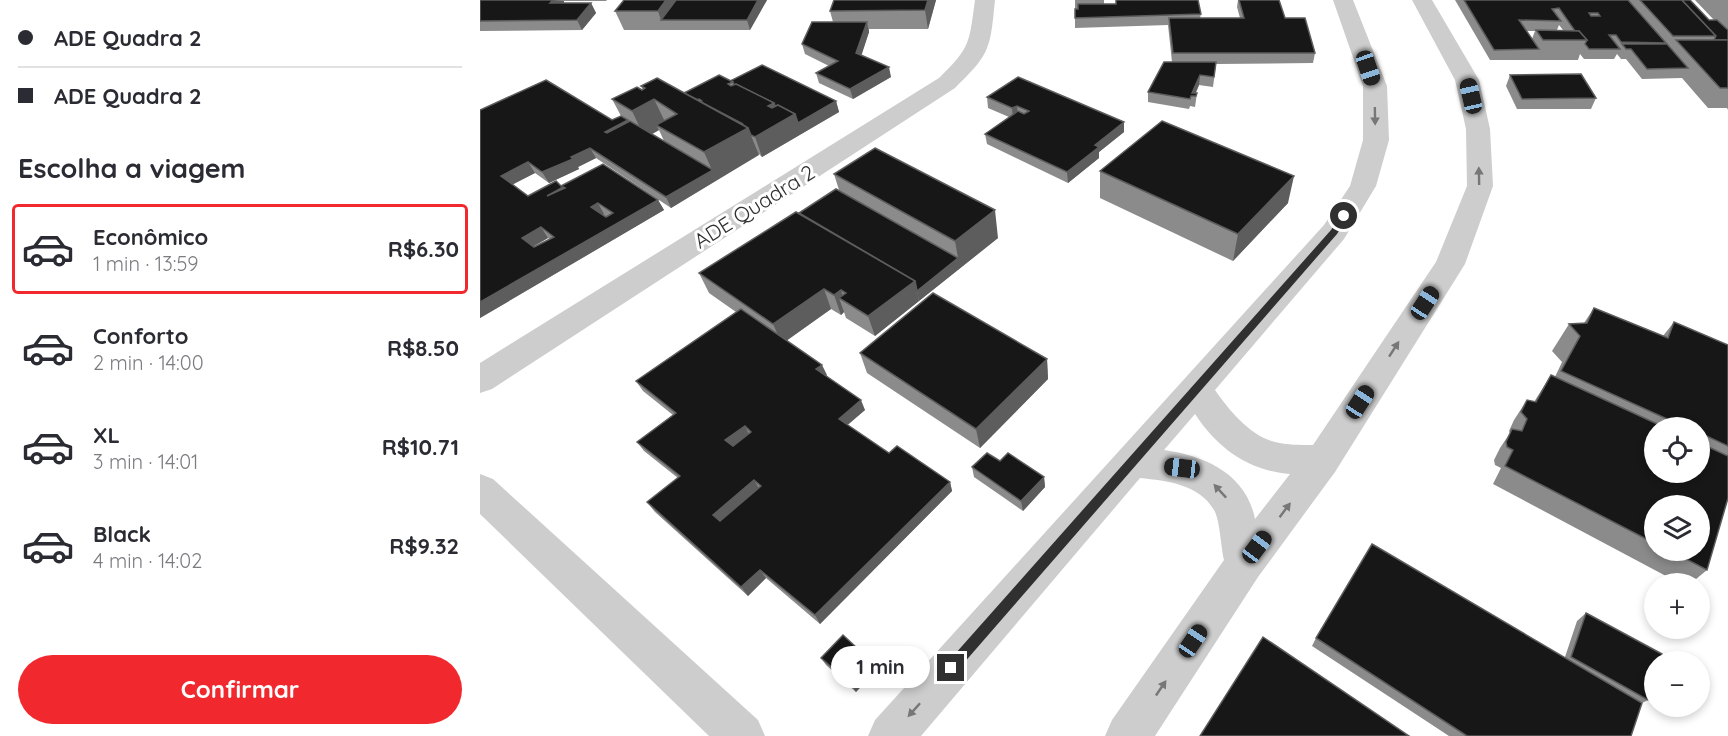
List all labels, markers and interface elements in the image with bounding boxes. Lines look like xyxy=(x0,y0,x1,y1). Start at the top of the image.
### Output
text: ADE Quadra 2 xyxy=(54,24,201,52)
car xyxy=(1354,48,1382,88)
car xyxy=(1458,76,1484,116)
text: ADE Quadra 2 xyxy=(54,82,201,110)
one-way arrow xyxy=(1370,106,1380,125)
text: Escolha a viagem xyxy=(18,151,246,185)
street label: ADE Quadra 2 xyxy=(689,158,819,254)
one-way arrow xyxy=(1475,167,1484,186)
route start xyxy=(1330,202,1357,229)
icon: car xyxy=(21,222,75,276)
text: Econômico xyxy=(93,223,208,251)
text: R$6.30 xyxy=(388,235,459,263)
text: 1 min · 13:59 xyxy=(93,251,198,276)
car xyxy=(1408,283,1442,323)
icon: car xyxy=(21,321,75,375)
text: Conforto xyxy=(93,322,188,350)
text: R$8.50 xyxy=(387,334,459,362)
one-way arrow xyxy=(1389,341,1400,358)
text: 2 min · 14:00 xyxy=(93,350,204,375)
car xyxy=(1343,382,1377,422)
map controls xyxy=(1644,417,1710,717)
button: locate xyxy=(1644,417,1710,483)
icon: car xyxy=(21,420,75,474)
text: XL xyxy=(93,421,120,449)
text: R$10.71 xyxy=(382,433,459,461)
text: 3 min · 14:01 xyxy=(93,449,199,474)
car xyxy=(1163,457,1201,479)
one-way arrow xyxy=(1214,484,1227,499)
button: layers xyxy=(1644,495,1710,561)
one-way arrow xyxy=(1278,503,1290,518)
icon: car xyxy=(21,519,75,573)
text: Black xyxy=(93,520,151,548)
car xyxy=(1239,527,1275,567)
text: R$9.32 xyxy=(389,532,459,560)
text: 4 min · 14:02 xyxy=(93,548,202,573)
button: + xyxy=(1644,573,1710,639)
car xyxy=(1175,621,1211,661)
callout: 1 min xyxy=(831,647,930,689)
button: − xyxy=(1644,651,1710,717)
text: 1 min xyxy=(856,654,905,679)
route end xyxy=(937,654,964,681)
button: Confirmar xyxy=(18,655,462,724)
one-way arrow xyxy=(1155,680,1167,696)
one-way arrow xyxy=(907,702,921,717)

